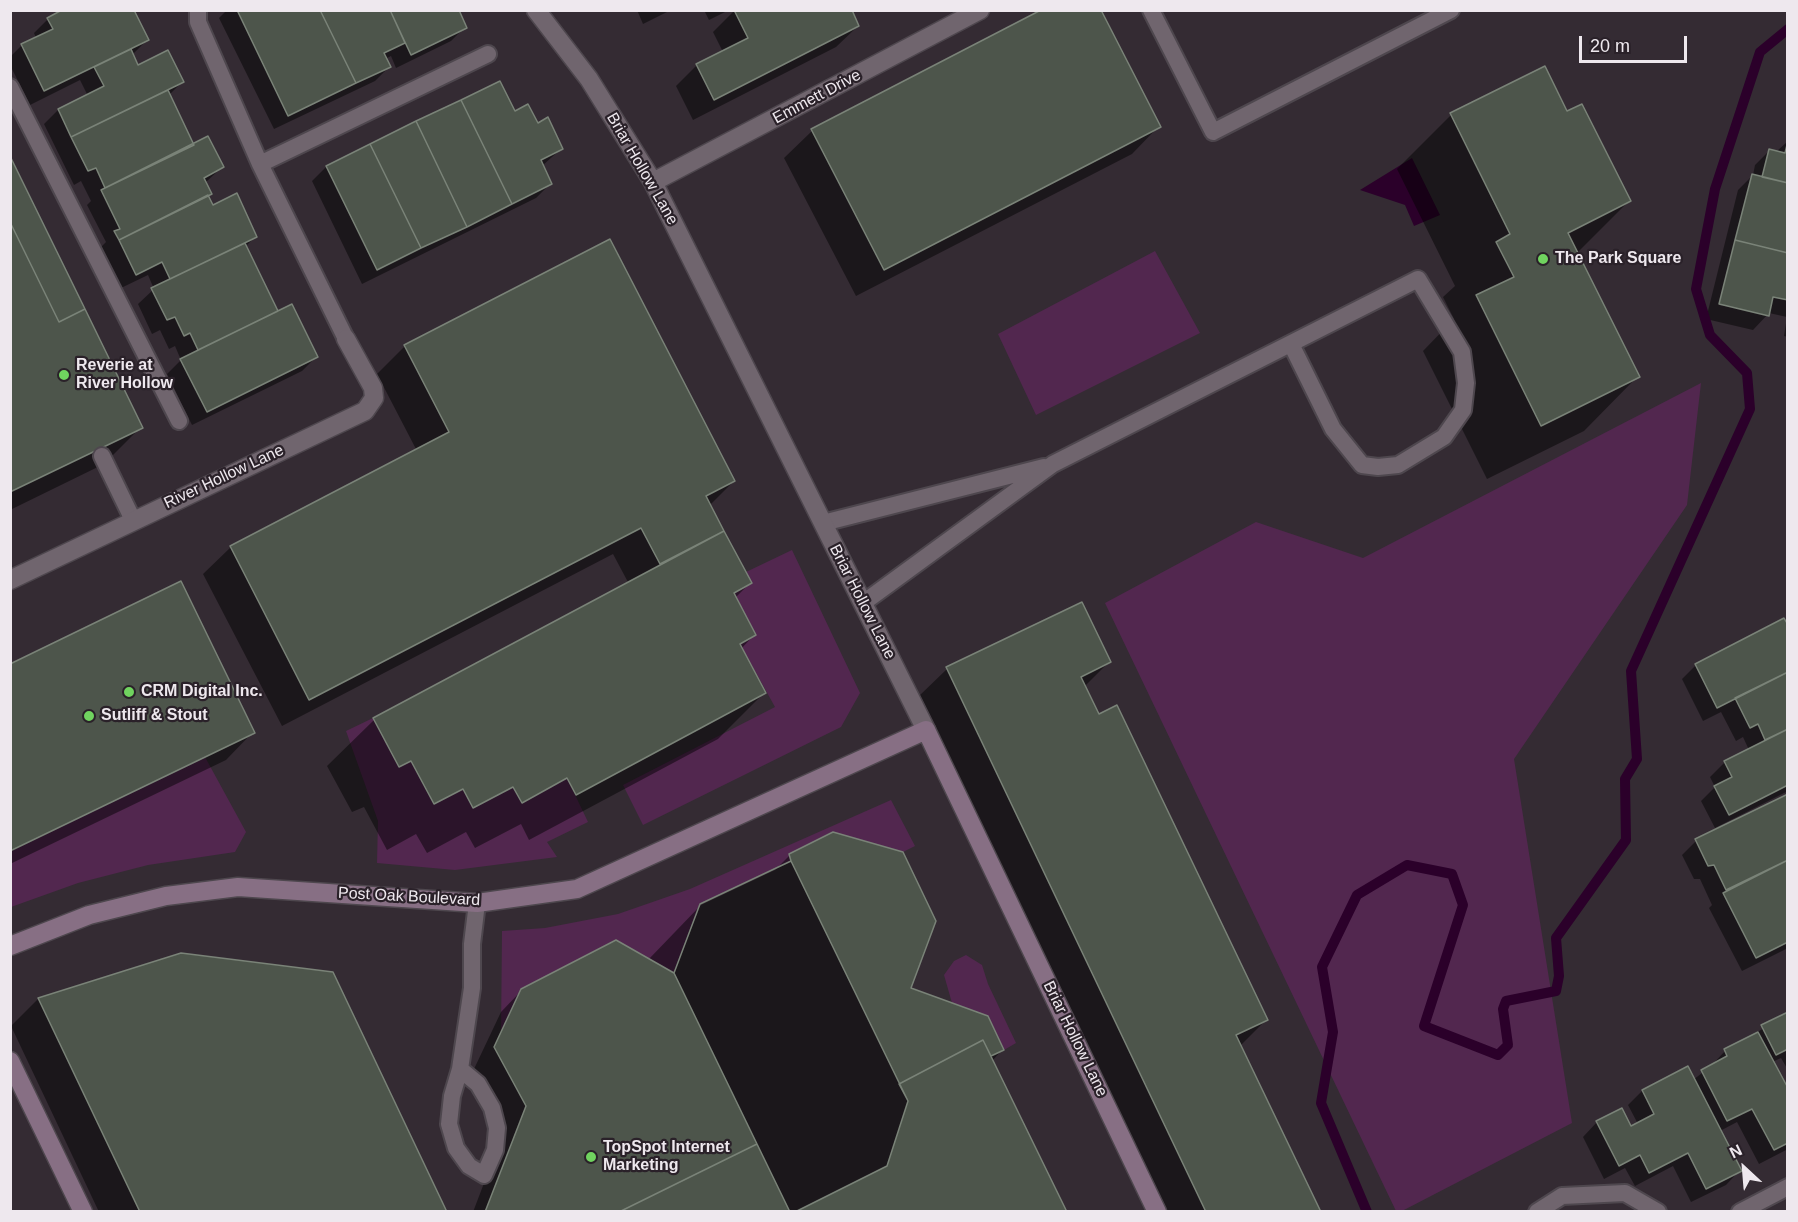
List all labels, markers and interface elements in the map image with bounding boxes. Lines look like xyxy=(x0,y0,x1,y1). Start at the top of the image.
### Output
scale bar xyxy=(1582,24,1690,62)
text: 20 m xyxy=(1590,36,1630,56)
street label: Emmett Drive xyxy=(770,66,864,128)
street label: Briar Hollow Lane xyxy=(602,110,682,228)
place label: The Park Square xyxy=(1555,249,1681,269)
marker: The Park Square xyxy=(1536,252,1550,266)
place label: Reverie at River Hollow xyxy=(76,356,173,394)
marker: Reverie at River Hollow xyxy=(57,368,71,382)
street label: River Hollow Lane xyxy=(161,441,287,513)
street label: Briar Hollow Lane xyxy=(825,541,899,663)
place label: CRM Digital Inc. xyxy=(141,682,263,702)
marker: CRM Digital Inc. xyxy=(122,685,136,699)
place label: Sutliff & Stout xyxy=(101,706,208,726)
marker: Sutliff & Stout xyxy=(82,709,96,723)
street label: Post Oak Boulevard xyxy=(337,884,481,910)
street label: Briar Hollow Lane xyxy=(1039,978,1111,1100)
place label: TopSpot Internet Marketing xyxy=(603,1138,730,1176)
north arrow xyxy=(1714,1138,1774,1198)
text: N xyxy=(1727,1141,1745,1162)
marker: TopSpot Internet Marketing xyxy=(584,1150,598,1164)

